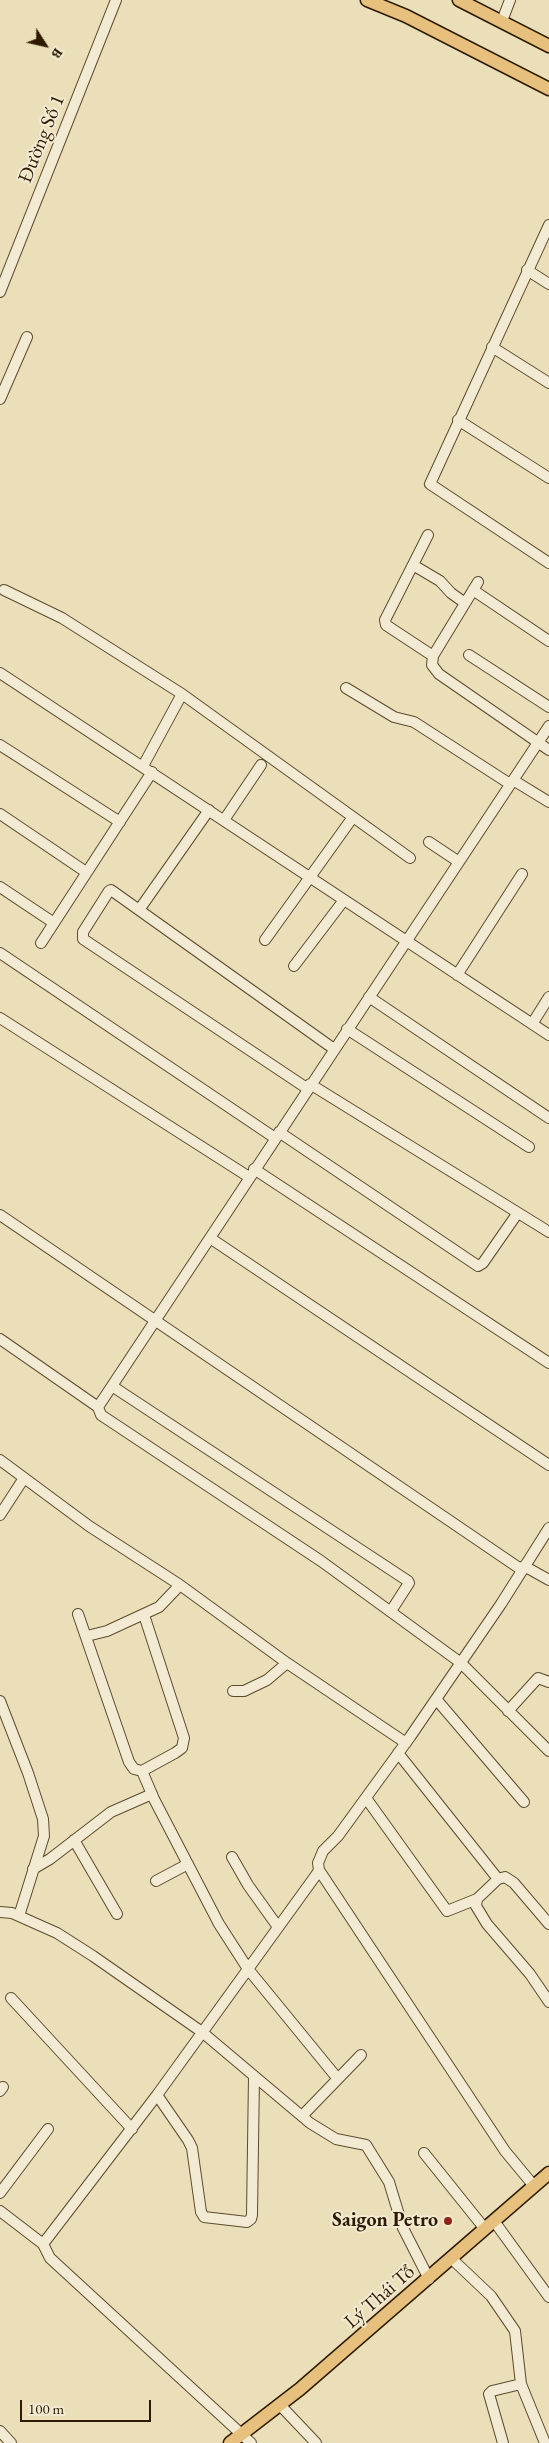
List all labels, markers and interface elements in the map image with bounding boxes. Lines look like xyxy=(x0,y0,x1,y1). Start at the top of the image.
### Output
north arrow xyxy=(20,20,70,70)
text: B xyxy=(47,45,67,62)
street label: Đường Số 1 xyxy=(14,92,70,186)
place label: Saigon Petro xyxy=(332,2209,438,2233)
marker: Saigon Petro xyxy=(442,2215,454,2227)
street label: Lý Thái Tổ xyxy=(340,2260,420,2334)
scale bar xyxy=(22,2390,154,2422)
text: 100 m xyxy=(28,2399,64,2418)

